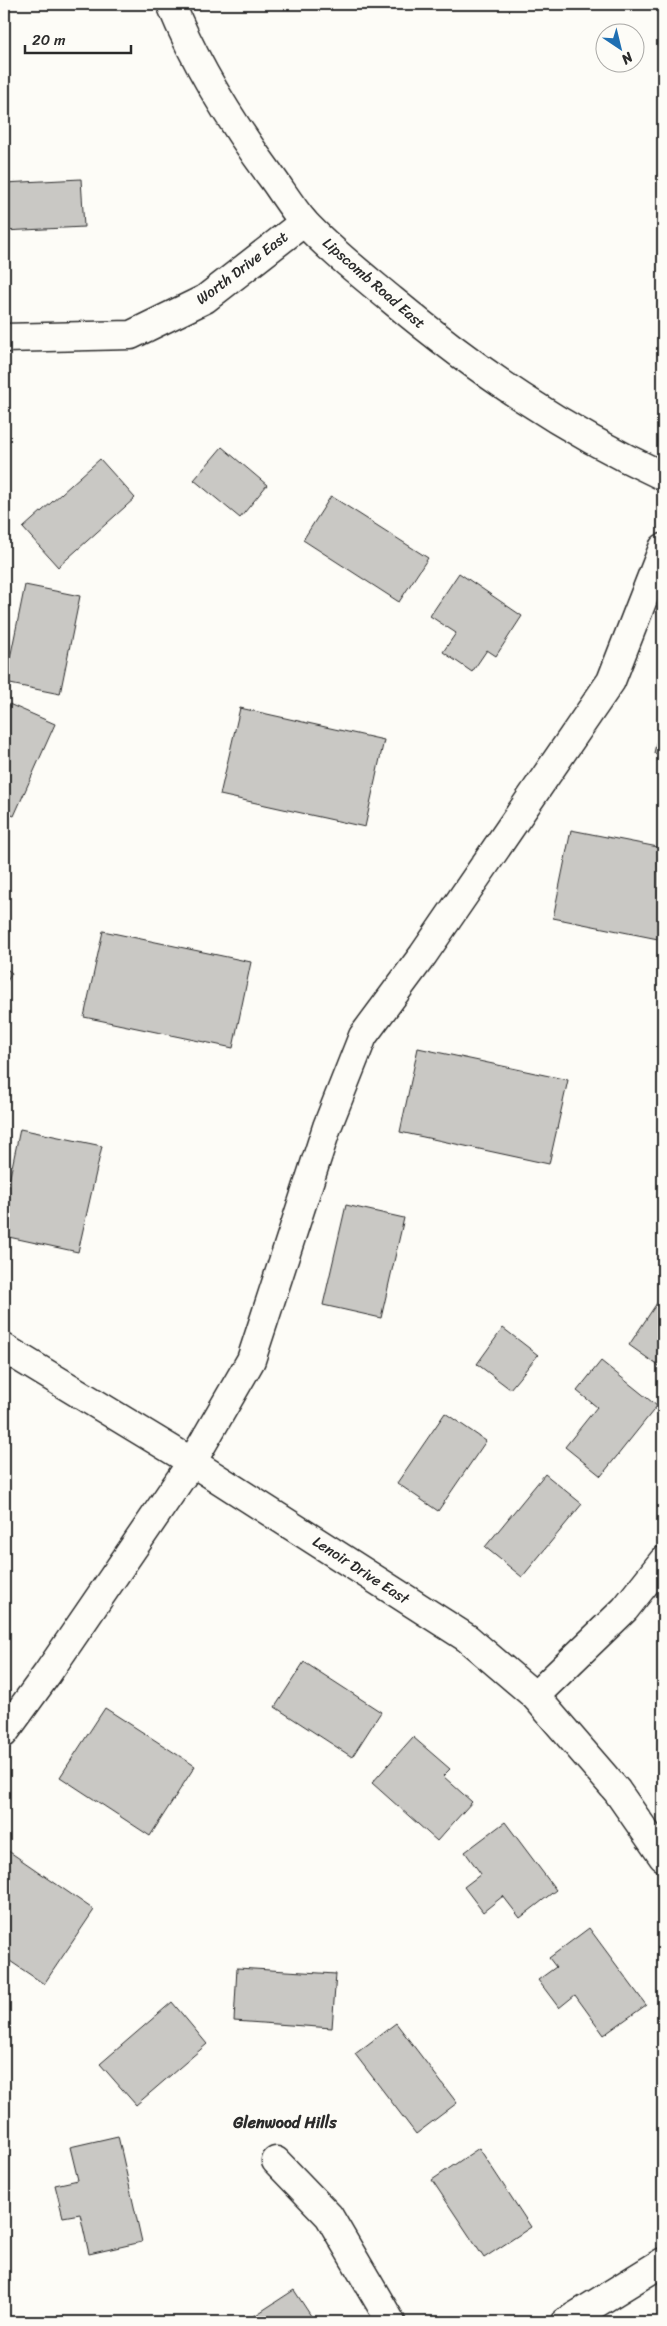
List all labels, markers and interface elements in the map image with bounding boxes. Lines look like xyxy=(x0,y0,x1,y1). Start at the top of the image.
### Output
scale bar xyxy=(25,22,131,54)
north arrow xyxy=(594,22,644,72)
text: 20 m xyxy=(32,27,66,53)
text: N xyxy=(616,45,639,71)
street label: Worth Drive East xyxy=(190,224,294,312)
street label: Lipscomb Road East xyxy=(317,231,432,336)
street label: Lenoir Drive East xyxy=(307,1529,416,1612)
district label: Glenwood Hills xyxy=(232,2108,337,2137)

